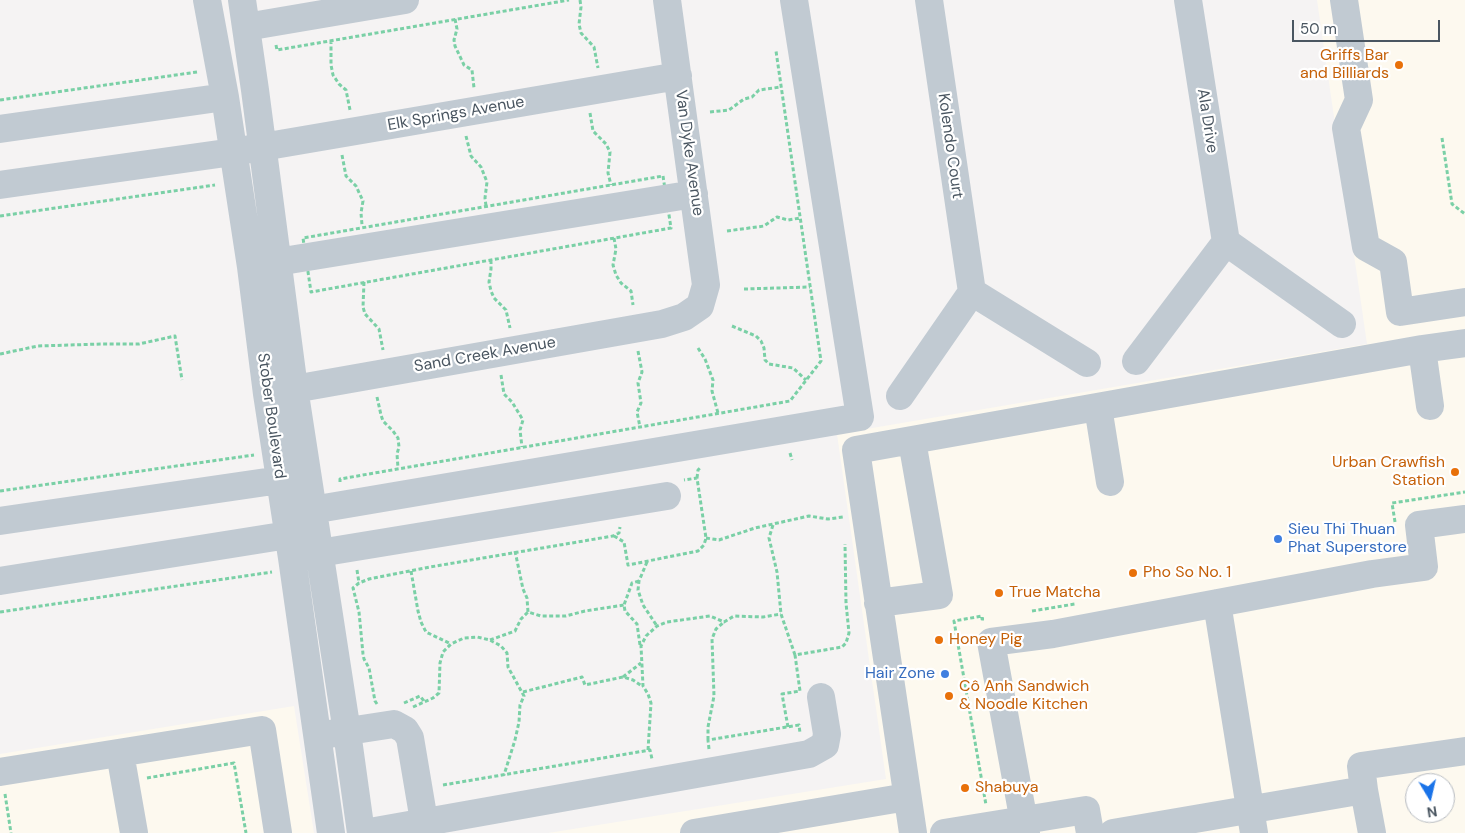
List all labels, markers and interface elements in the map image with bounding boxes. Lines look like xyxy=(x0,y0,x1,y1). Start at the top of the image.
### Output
scale bar xyxy=(1295,10,1442,42)
text: 50 m xyxy=(1300,19,1337,39)
place label: Griffs Bar and Billiards xyxy=(1300,46,1389,84)
marker: Griffs Bar and Billiards xyxy=(1393,59,1405,71)
street label: Ala Drive xyxy=(1192,87,1222,155)
street label: Van Dyke Avenue xyxy=(671,89,707,217)
street label: Elk Springs Avenue xyxy=(386,92,526,136)
street label: Kolendo Court xyxy=(933,92,967,200)
street label: Sand Creek Avenue xyxy=(413,333,557,377)
street label: Stober Boulevard xyxy=(253,352,289,480)
place label: Urban Crawfish Station xyxy=(1332,453,1445,491)
marker: Urban Crawfish Station xyxy=(1449,466,1461,478)
place label: Sieu Thi Thuan Phat Superstore xyxy=(1288,520,1407,558)
marker: Sieu Thi Thuan Phat Superstore xyxy=(1272,533,1284,545)
place label: Pho So No. 1 xyxy=(1143,563,1231,583)
marker: Pho So No. 1 xyxy=(1127,567,1139,579)
place label: True Matcha xyxy=(1009,583,1101,603)
marker: True Matcha xyxy=(993,587,1005,599)
place label: Honey Pig xyxy=(949,630,1023,650)
marker: Honey Pig xyxy=(933,634,945,646)
place label: Hair Zone xyxy=(865,664,935,684)
marker: Hair Zone xyxy=(939,668,951,680)
place label: Cô Anh Sandwich & Noodle Kitchen xyxy=(959,677,1089,715)
marker: Cô Anh Sandwich & Noodle Kitchen xyxy=(943,690,955,702)
north arrow xyxy=(1405,773,1455,823)
place label: Shabuya xyxy=(975,778,1038,798)
marker: Shabuya xyxy=(959,782,971,794)
text: N xyxy=(1426,802,1439,822)

